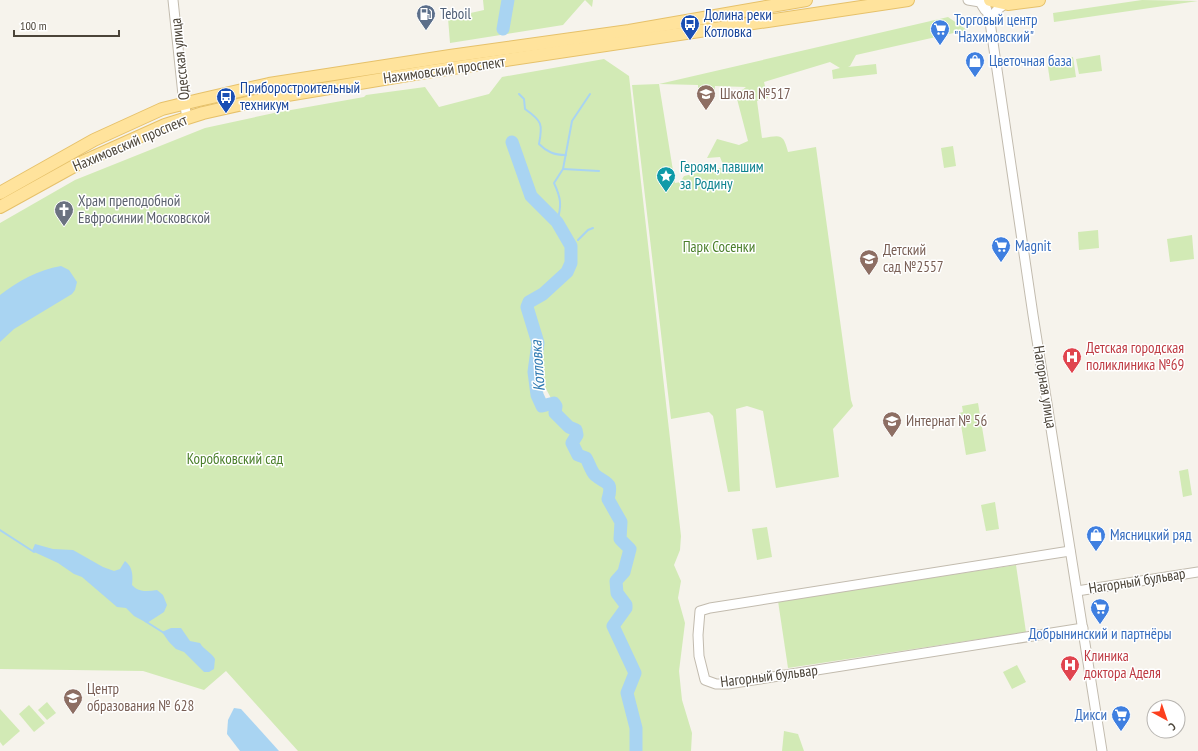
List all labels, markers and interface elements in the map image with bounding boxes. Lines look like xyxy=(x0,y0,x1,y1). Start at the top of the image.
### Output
fuel station icon: Teboil xyxy=(415,3,437,31)
place label: Teboil xyxy=(440,4,472,23)
place label: Долина реки Котловка xyxy=(704,5,772,41)
place label: Торговый центр "Нахимовский" xyxy=(954,10,1037,46)
scale bar xyxy=(14,12,119,38)
bus stop icon: Долина реки Котловка xyxy=(679,13,701,41)
street label: Одесская улица xyxy=(166,17,193,101)
text: 100 m xyxy=(20,18,47,33)
supermarket icon: Торговый центр "Нахимовский" xyxy=(929,18,951,46)
shop icon: Цветочная база xyxy=(964,50,986,78)
place label: Цветочная база xyxy=(989,51,1072,70)
street label: Нахимовский проспект xyxy=(382,52,506,87)
place label: Приборостроительный техникум xyxy=(240,78,360,114)
school or university icon: Школа №517 xyxy=(695,83,717,111)
place label: Школа №517 xyxy=(720,84,791,103)
bus stop icon: Приборостроительный техникум xyxy=(215,86,237,114)
street label: Нахимовский проспект xyxy=(70,110,190,175)
place label: Героям, павшим за Родину xyxy=(680,157,764,193)
place icon: Героям, павшим за Родину xyxy=(655,165,677,193)
place label: Храм преподобной Евфросинии Московской xyxy=(78,191,210,227)
church icon: Храм преподобной Евфросинии Московской xyxy=(53,199,75,227)
supermarket icon: Magnit xyxy=(990,235,1012,263)
place label: Magnit xyxy=(1015,236,1051,255)
park label: Парк Сосенки xyxy=(683,237,755,256)
place label: Детский сад №2557 xyxy=(883,240,943,276)
school or university icon: Детский сад №2557 xyxy=(858,248,880,276)
water label: Котловка xyxy=(525,338,549,392)
place label: Детская городская поликлиника №69 xyxy=(1086,338,1184,374)
street label: Нагорная улица xyxy=(1030,344,1061,430)
hospital icon: Детская городская поликлиника №69 xyxy=(1061,346,1083,374)
school or university icon: Интернат № 56 xyxy=(881,410,903,438)
place label: Интернат № 56 xyxy=(906,411,987,430)
park label: Коробковский сад xyxy=(187,449,284,468)
shop icon: Мясницкий ряд xyxy=(1085,524,1107,552)
place label: Мясницкий ряд xyxy=(1110,525,1192,544)
street label: Нагорный бульвар xyxy=(1087,563,1187,598)
supermarket icon: Добрынинский и партнёры xyxy=(1089,597,1111,625)
place label: Добрынинский и партнёры xyxy=(1028,624,1172,643)
place label: Клиника доктора Аделя xyxy=(1084,646,1161,682)
hospital icon: Клиника доктора Аделя xyxy=(1059,654,1081,682)
street label: Нагорный бульвар xyxy=(719,660,819,691)
place label: Центр образования № 628 xyxy=(87,679,194,715)
school or university icon: Центр образования № 628 xyxy=(62,687,84,715)
north arrow xyxy=(1146,699,1186,739)
supermarket icon: Дикси xyxy=(1110,704,1132,732)
place label: Дикси xyxy=(1075,705,1107,724)
text: С xyxy=(1166,720,1179,734)

